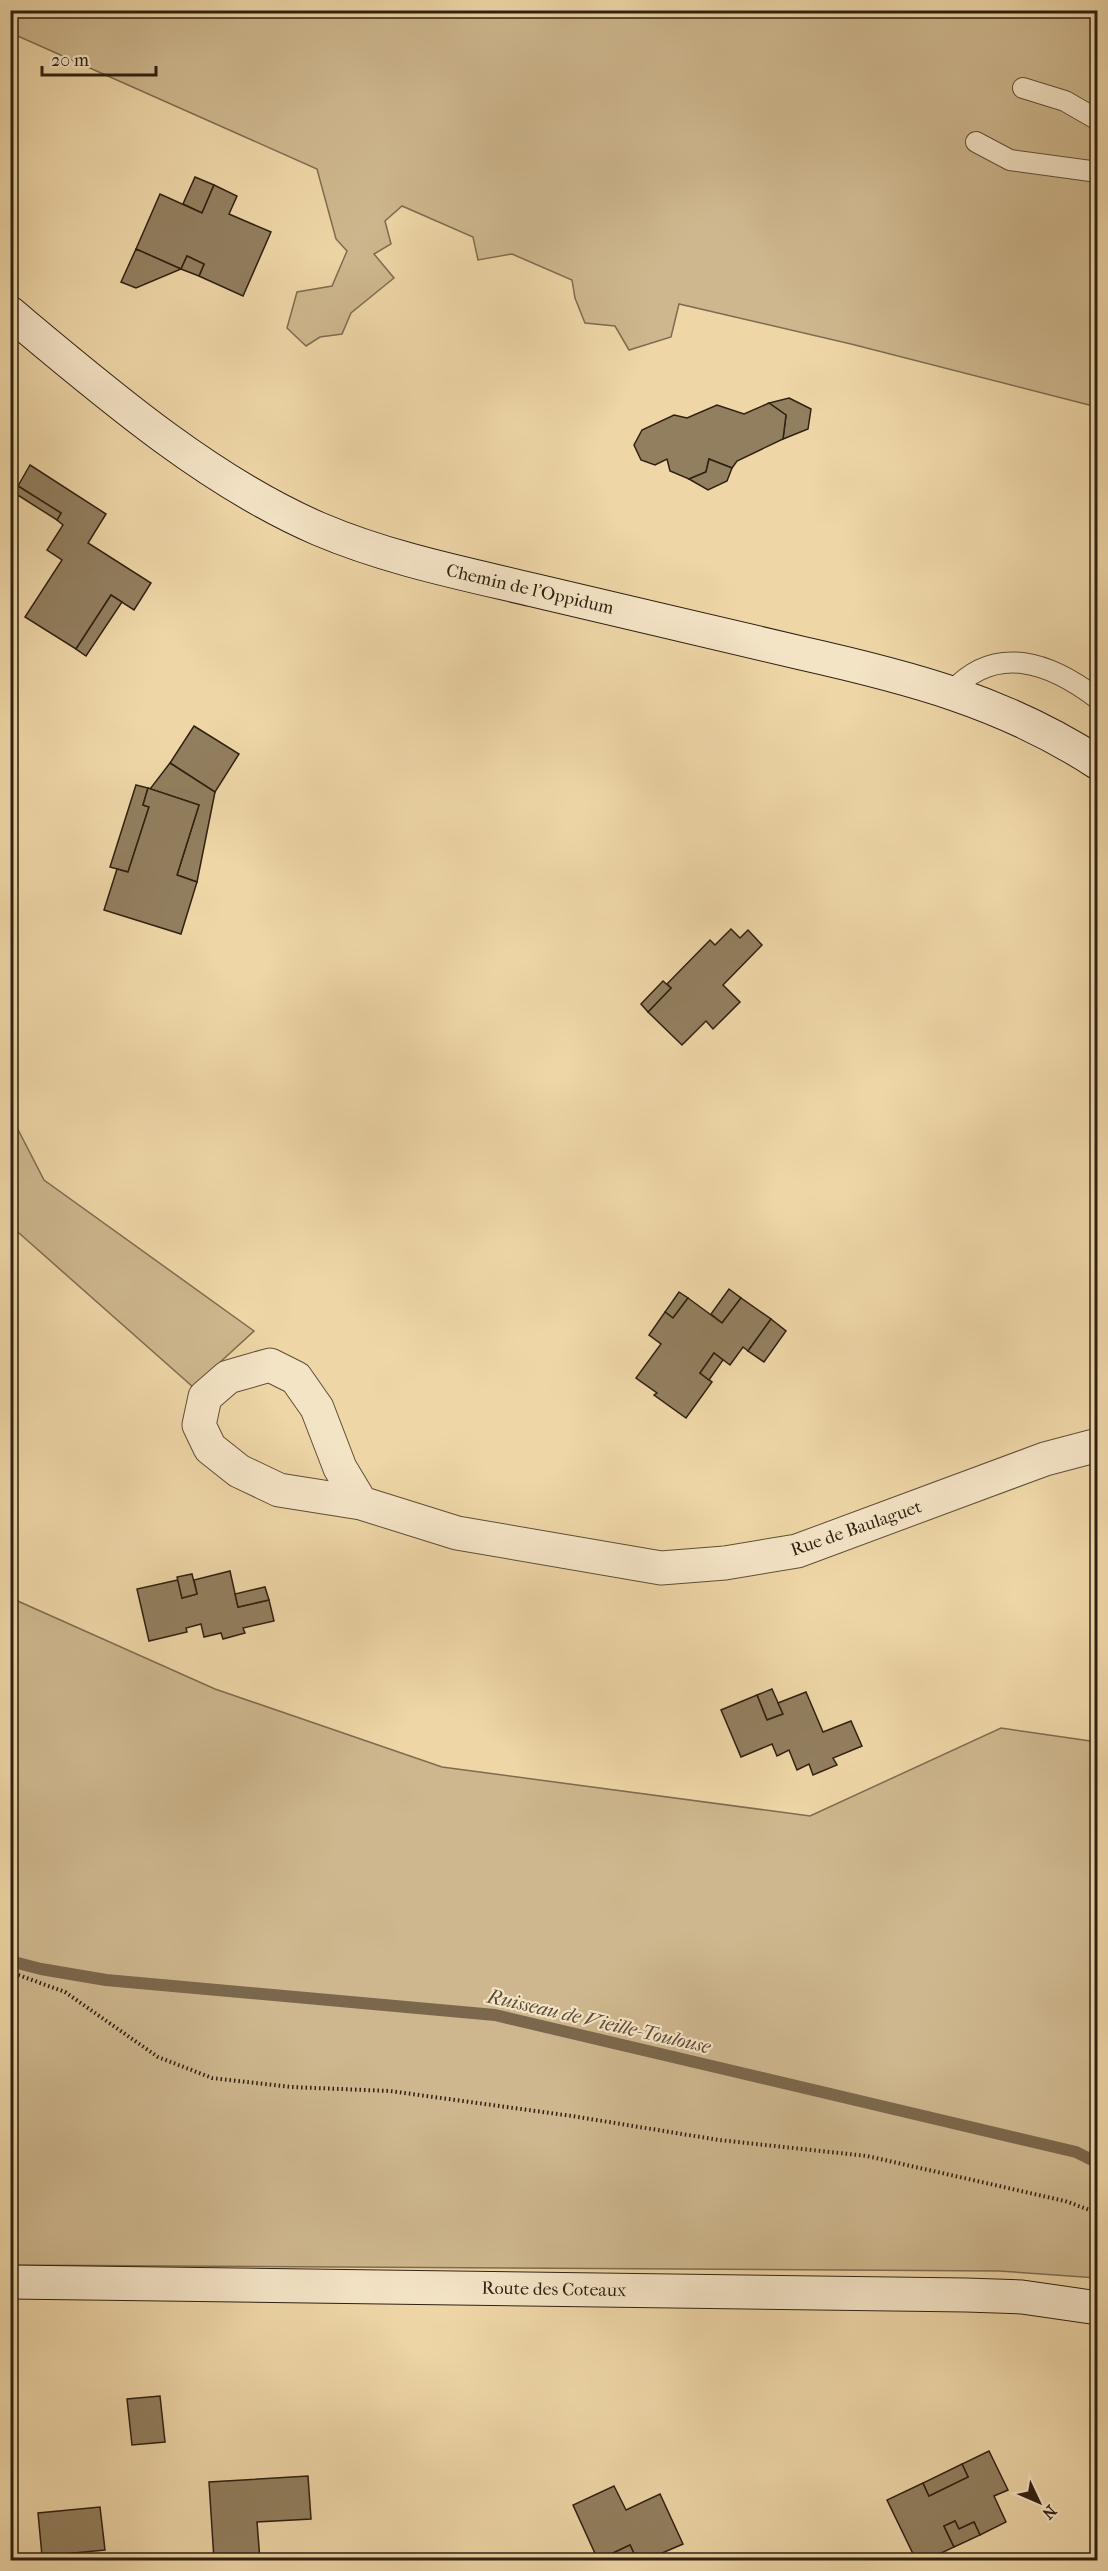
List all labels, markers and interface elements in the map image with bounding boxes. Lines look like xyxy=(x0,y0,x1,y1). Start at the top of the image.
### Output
scale bar xyxy=(42,39,156,77)
text: 20 m xyxy=(51,50,89,71)
street label: Chemin de l'Oppidum xyxy=(444,560,616,619)
street label: Rue de Baulaguet xyxy=(788,1496,925,1561)
water label: Ruisseau de Vieille-Toulouse xyxy=(483,1984,714,2059)
street label: Route des Coteaux xyxy=(482,2278,627,2301)
north arrow xyxy=(1009,2472,1069,2532)
text: N xyxy=(1038,2501,1060,2524)

